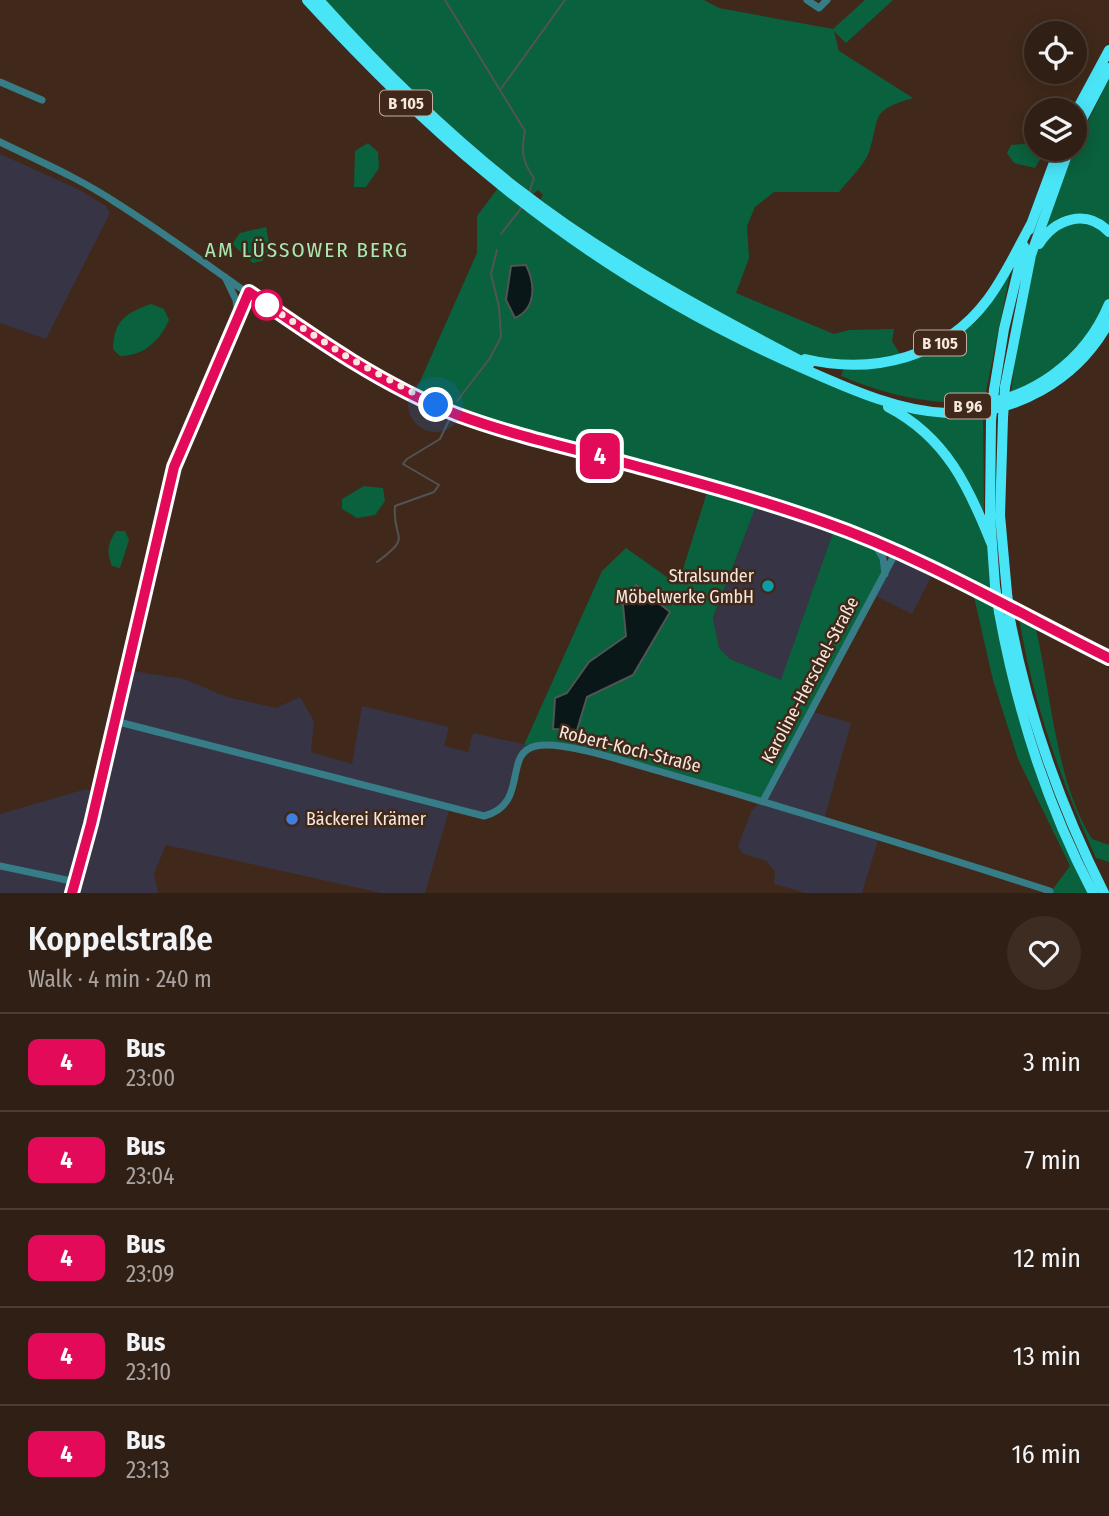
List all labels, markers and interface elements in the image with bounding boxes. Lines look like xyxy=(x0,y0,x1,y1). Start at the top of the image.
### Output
map controls xyxy=(1024,21,1087,161)
button: locate xyxy=(1024,21,1087,84)
road number: B 105 xyxy=(380,90,432,116)
button: layers xyxy=(1024,98,1087,161)
district label: AM LÜSSOWER BERG xyxy=(205,237,409,263)
unlabelled marker xyxy=(252,290,282,320)
road number: B 105 xyxy=(914,330,966,356)
your location xyxy=(418,387,453,422)
road number: B 96 xyxy=(945,394,991,418)
line badge: 4 xyxy=(577,433,623,479)
text: 4 xyxy=(594,442,606,470)
place label: Stralsunder Möbelwerke GmbH xyxy=(616,565,755,608)
marker: Stralsunder Möbelwerke GmbH xyxy=(760,578,776,594)
street label: Karoline-Herschel-Straße xyxy=(757,593,863,767)
street label: Robert-Koch-Straße xyxy=(557,721,703,777)
place label: Bäckerei Krämer xyxy=(306,808,427,830)
marker: Bäckerei Krämer xyxy=(284,811,300,827)
button: heart xyxy=(1007,916,1081,990)
text: Koppelstraße xyxy=(28,919,213,959)
text: Walk · 4 min · 240 m xyxy=(28,965,212,993)
text: Bus xyxy=(126,1033,165,1064)
text: 3 min xyxy=(1023,1047,1081,1078)
text: 4 xyxy=(60,1048,73,1076)
text: 23:00 xyxy=(126,1064,175,1092)
text: Bus xyxy=(126,1131,165,1162)
text: 7 min xyxy=(1024,1145,1081,1176)
text: 4 xyxy=(60,1146,73,1174)
text: 23:04 xyxy=(126,1162,174,1190)
text: Bus xyxy=(126,1229,165,1260)
text: 12 min xyxy=(1013,1243,1081,1274)
text: 4 xyxy=(60,1244,73,1272)
text: 23:09 xyxy=(126,1260,174,1288)
text: Bus xyxy=(126,1327,165,1358)
text: 13 min xyxy=(1013,1341,1081,1372)
text: 4 xyxy=(60,1342,73,1370)
text: 23:10 xyxy=(126,1358,171,1386)
text: Bus xyxy=(126,1425,165,1456)
text: 16 min xyxy=(1012,1439,1081,1470)
text: 4 xyxy=(60,1440,73,1468)
text: 23:13 xyxy=(126,1456,170,1484)

